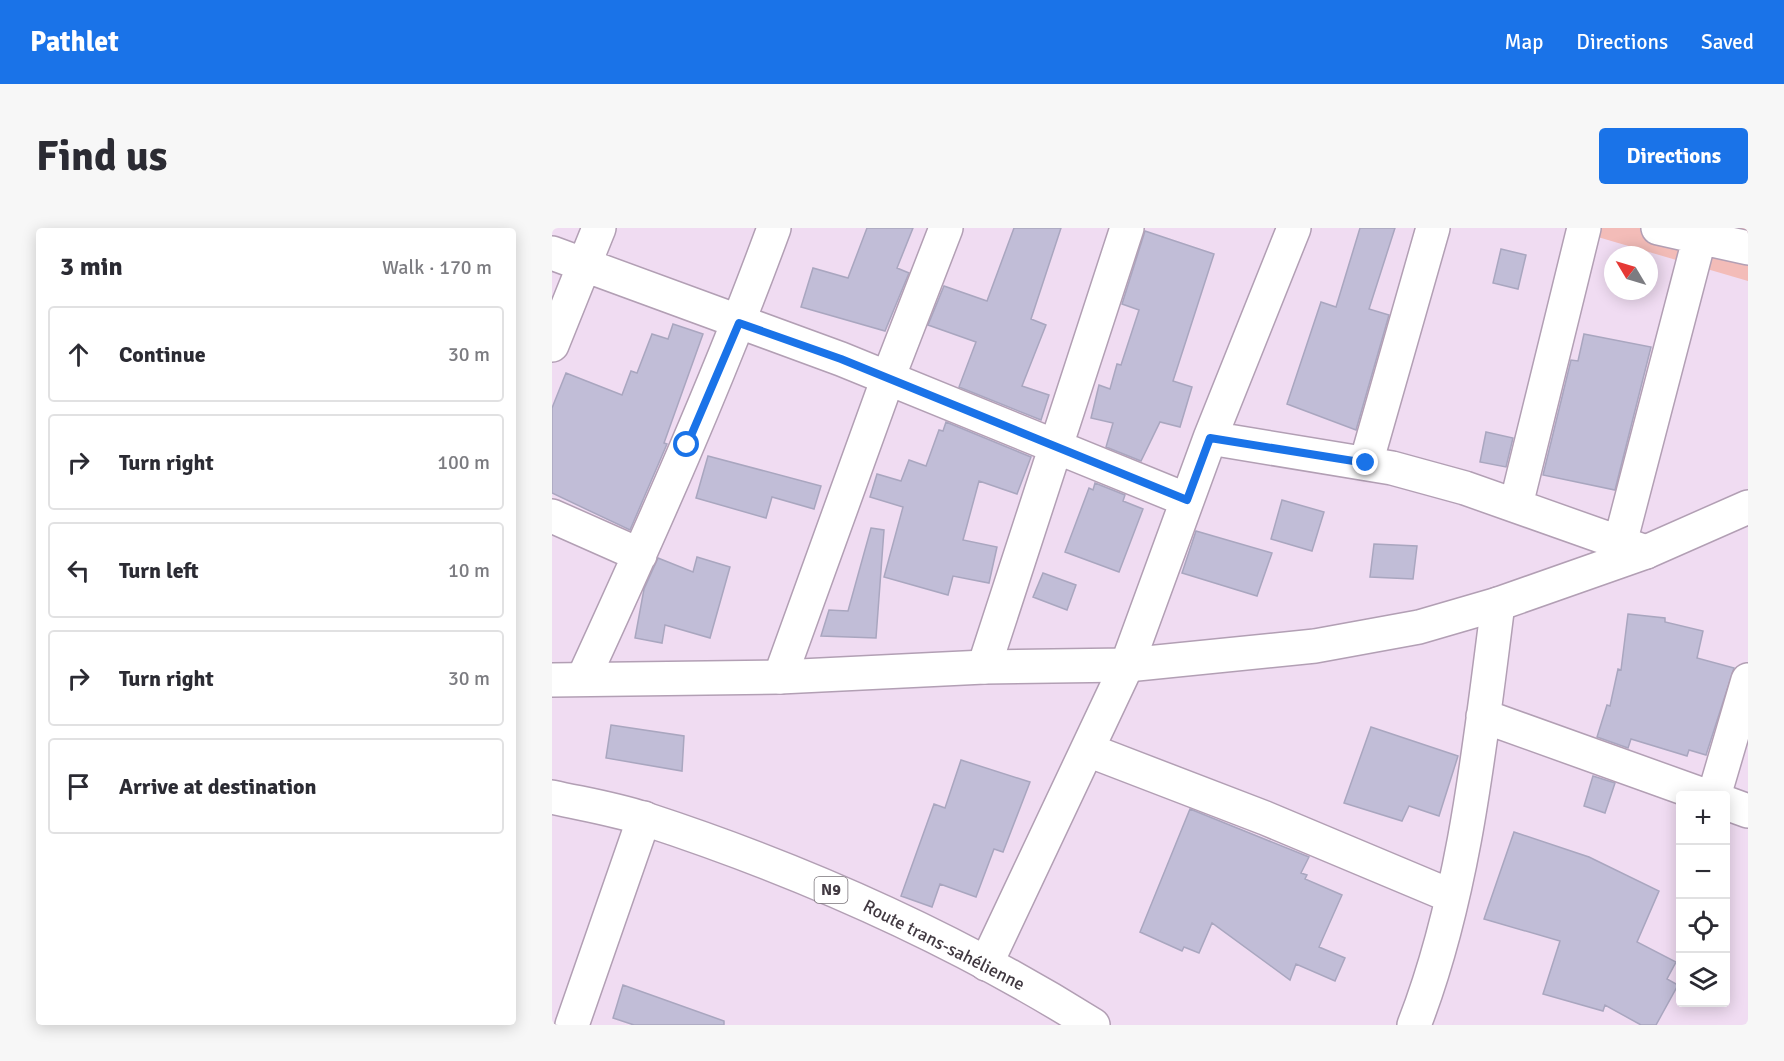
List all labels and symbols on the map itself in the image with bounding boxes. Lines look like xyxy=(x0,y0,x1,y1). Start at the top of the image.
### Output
north arrow xyxy=(1604,246,1658,300)
route start xyxy=(673,431,699,457)
route end xyxy=(1352,449,1378,475)
road number: N9 xyxy=(814,877,848,903)
street label: Route trans-sahélienne xyxy=(860,895,1028,995)

